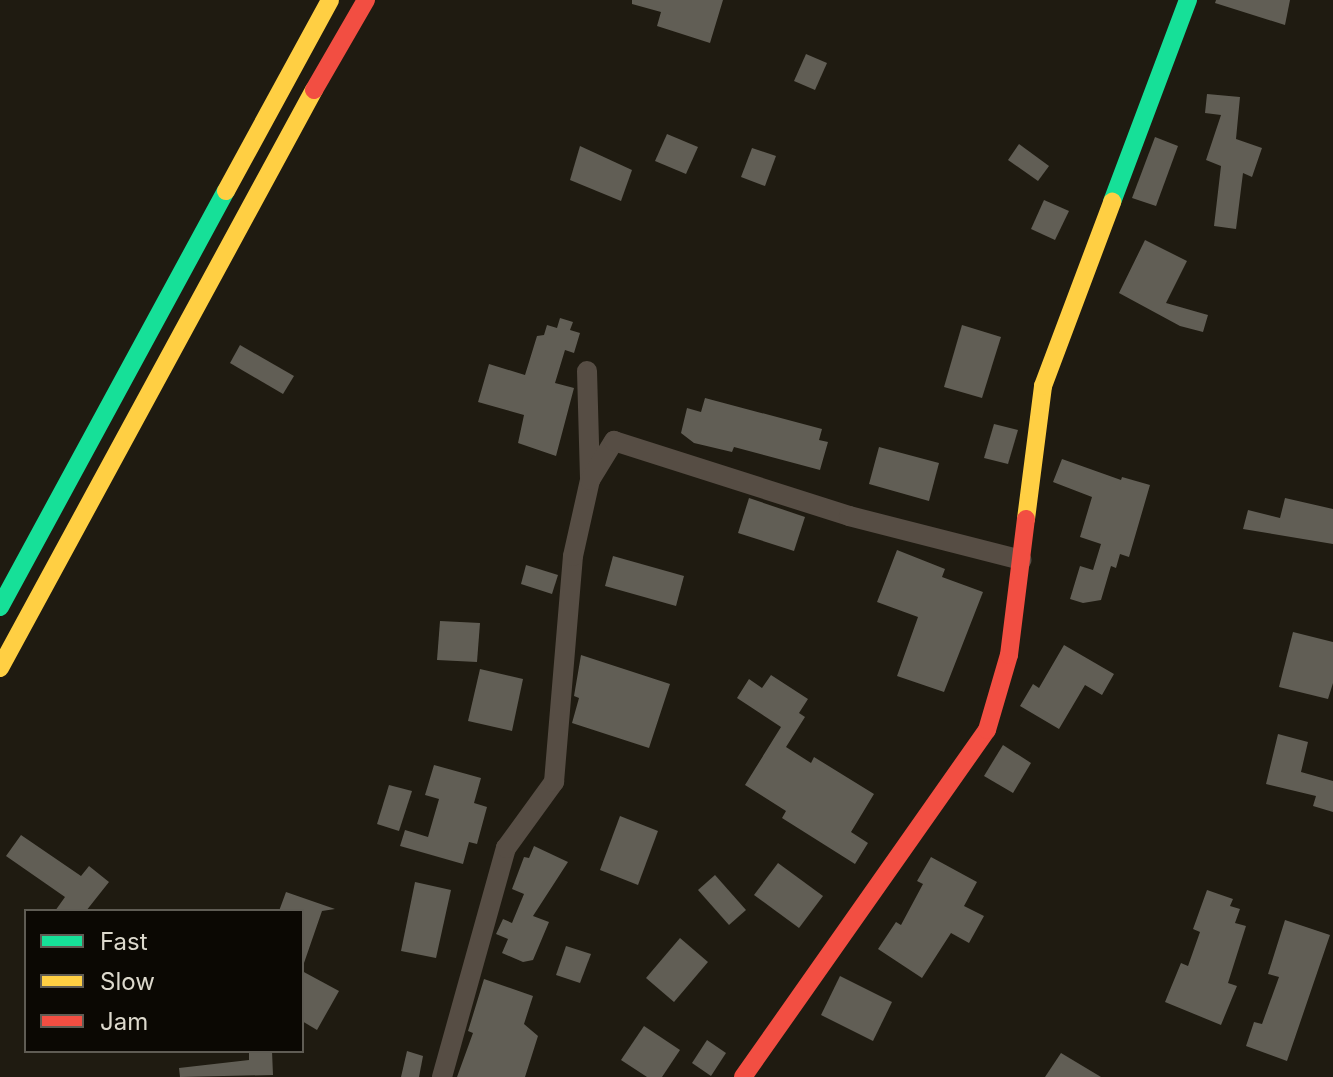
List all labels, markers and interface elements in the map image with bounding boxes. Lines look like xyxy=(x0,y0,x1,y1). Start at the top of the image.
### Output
legend xyxy=(24,909,304,1053)
text: Fast xyxy=(100,927,148,956)
text: Slow xyxy=(100,967,155,996)
text: Jam xyxy=(100,1007,148,1036)

